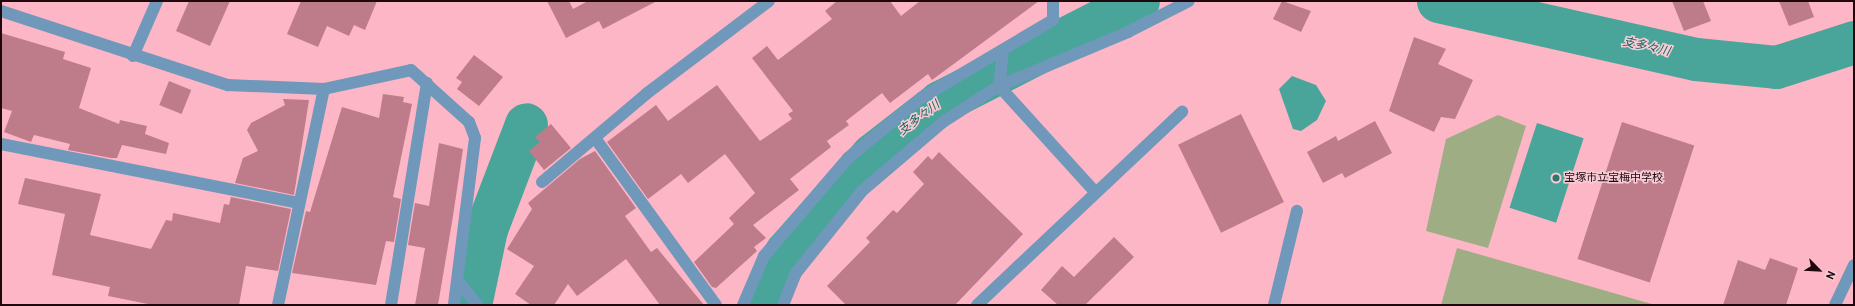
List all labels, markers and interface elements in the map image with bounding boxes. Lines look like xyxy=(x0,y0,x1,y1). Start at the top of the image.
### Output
water label: 支多々川 xyxy=(1621,36,1671,60)
water label: 支多々川 xyxy=(896,99,944,139)
place label: 宝塚市立宝梅中学校 xyxy=(1564,171,1663,185)
marker: 宝塚市立宝梅中学校 xyxy=(1551,173,1561,183)
north arrow xyxy=(1799,250,1839,290)
text: N xyxy=(1822,268,1838,281)

